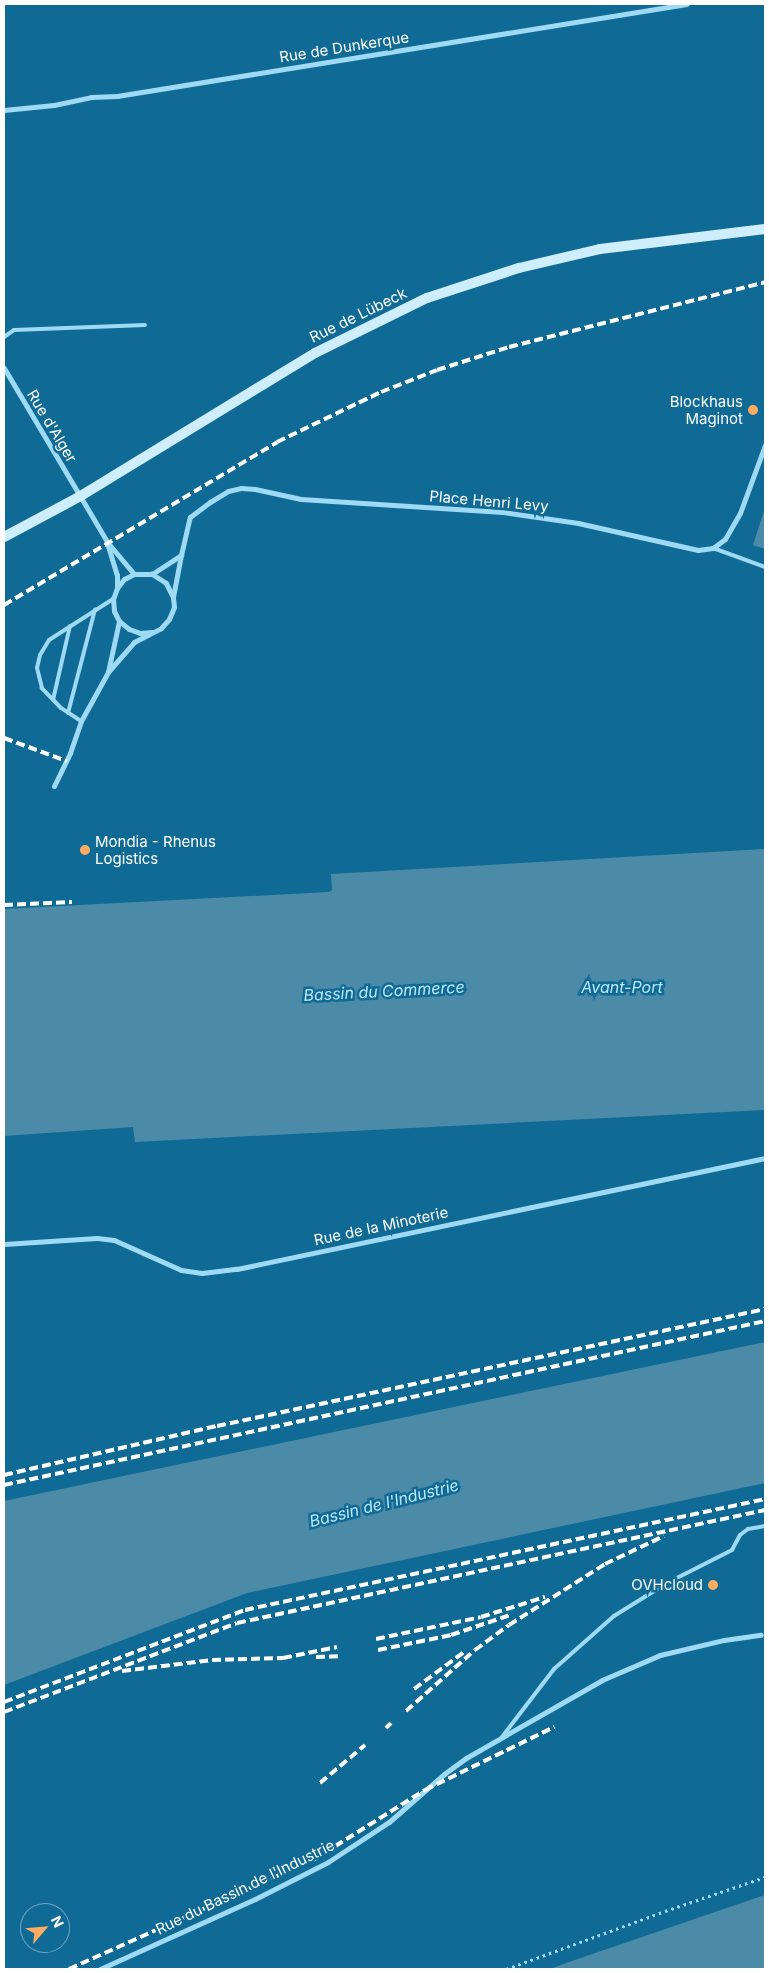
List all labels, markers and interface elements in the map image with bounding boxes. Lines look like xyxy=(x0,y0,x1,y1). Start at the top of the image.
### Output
street label: Rue de Dunkerque xyxy=(278,28,410,66)
street label: Rue de Lübeck xyxy=(307,284,409,346)
street label: Rue d'Alger xyxy=(23,386,81,466)
place label: Blockhaus Maginot xyxy=(670,392,743,427)
marker: Blockhaus Maginot xyxy=(747,404,759,416)
street label: Place Henri Levy xyxy=(429,487,549,515)
place label: Mondia - Rhenus Logistics xyxy=(95,832,216,867)
marker: Mondia - Rhenus Logistics xyxy=(79,844,91,856)
water label: Bassin du Commerce xyxy=(303,977,465,1005)
water label: Avant-Port xyxy=(581,977,663,997)
street label: Rue de la Minoterie xyxy=(312,1203,450,1249)
water label: Bassin de l'Industrie xyxy=(307,1475,461,1531)
place label: OVHcloud xyxy=(631,1576,703,1594)
marker: OVHcloud xyxy=(707,1579,719,1591)
street label: Rue du Bassin de l'Industrie xyxy=(153,1836,337,1938)
north arrow xyxy=(20,1903,70,1953)
text: N xyxy=(48,1913,68,1930)

